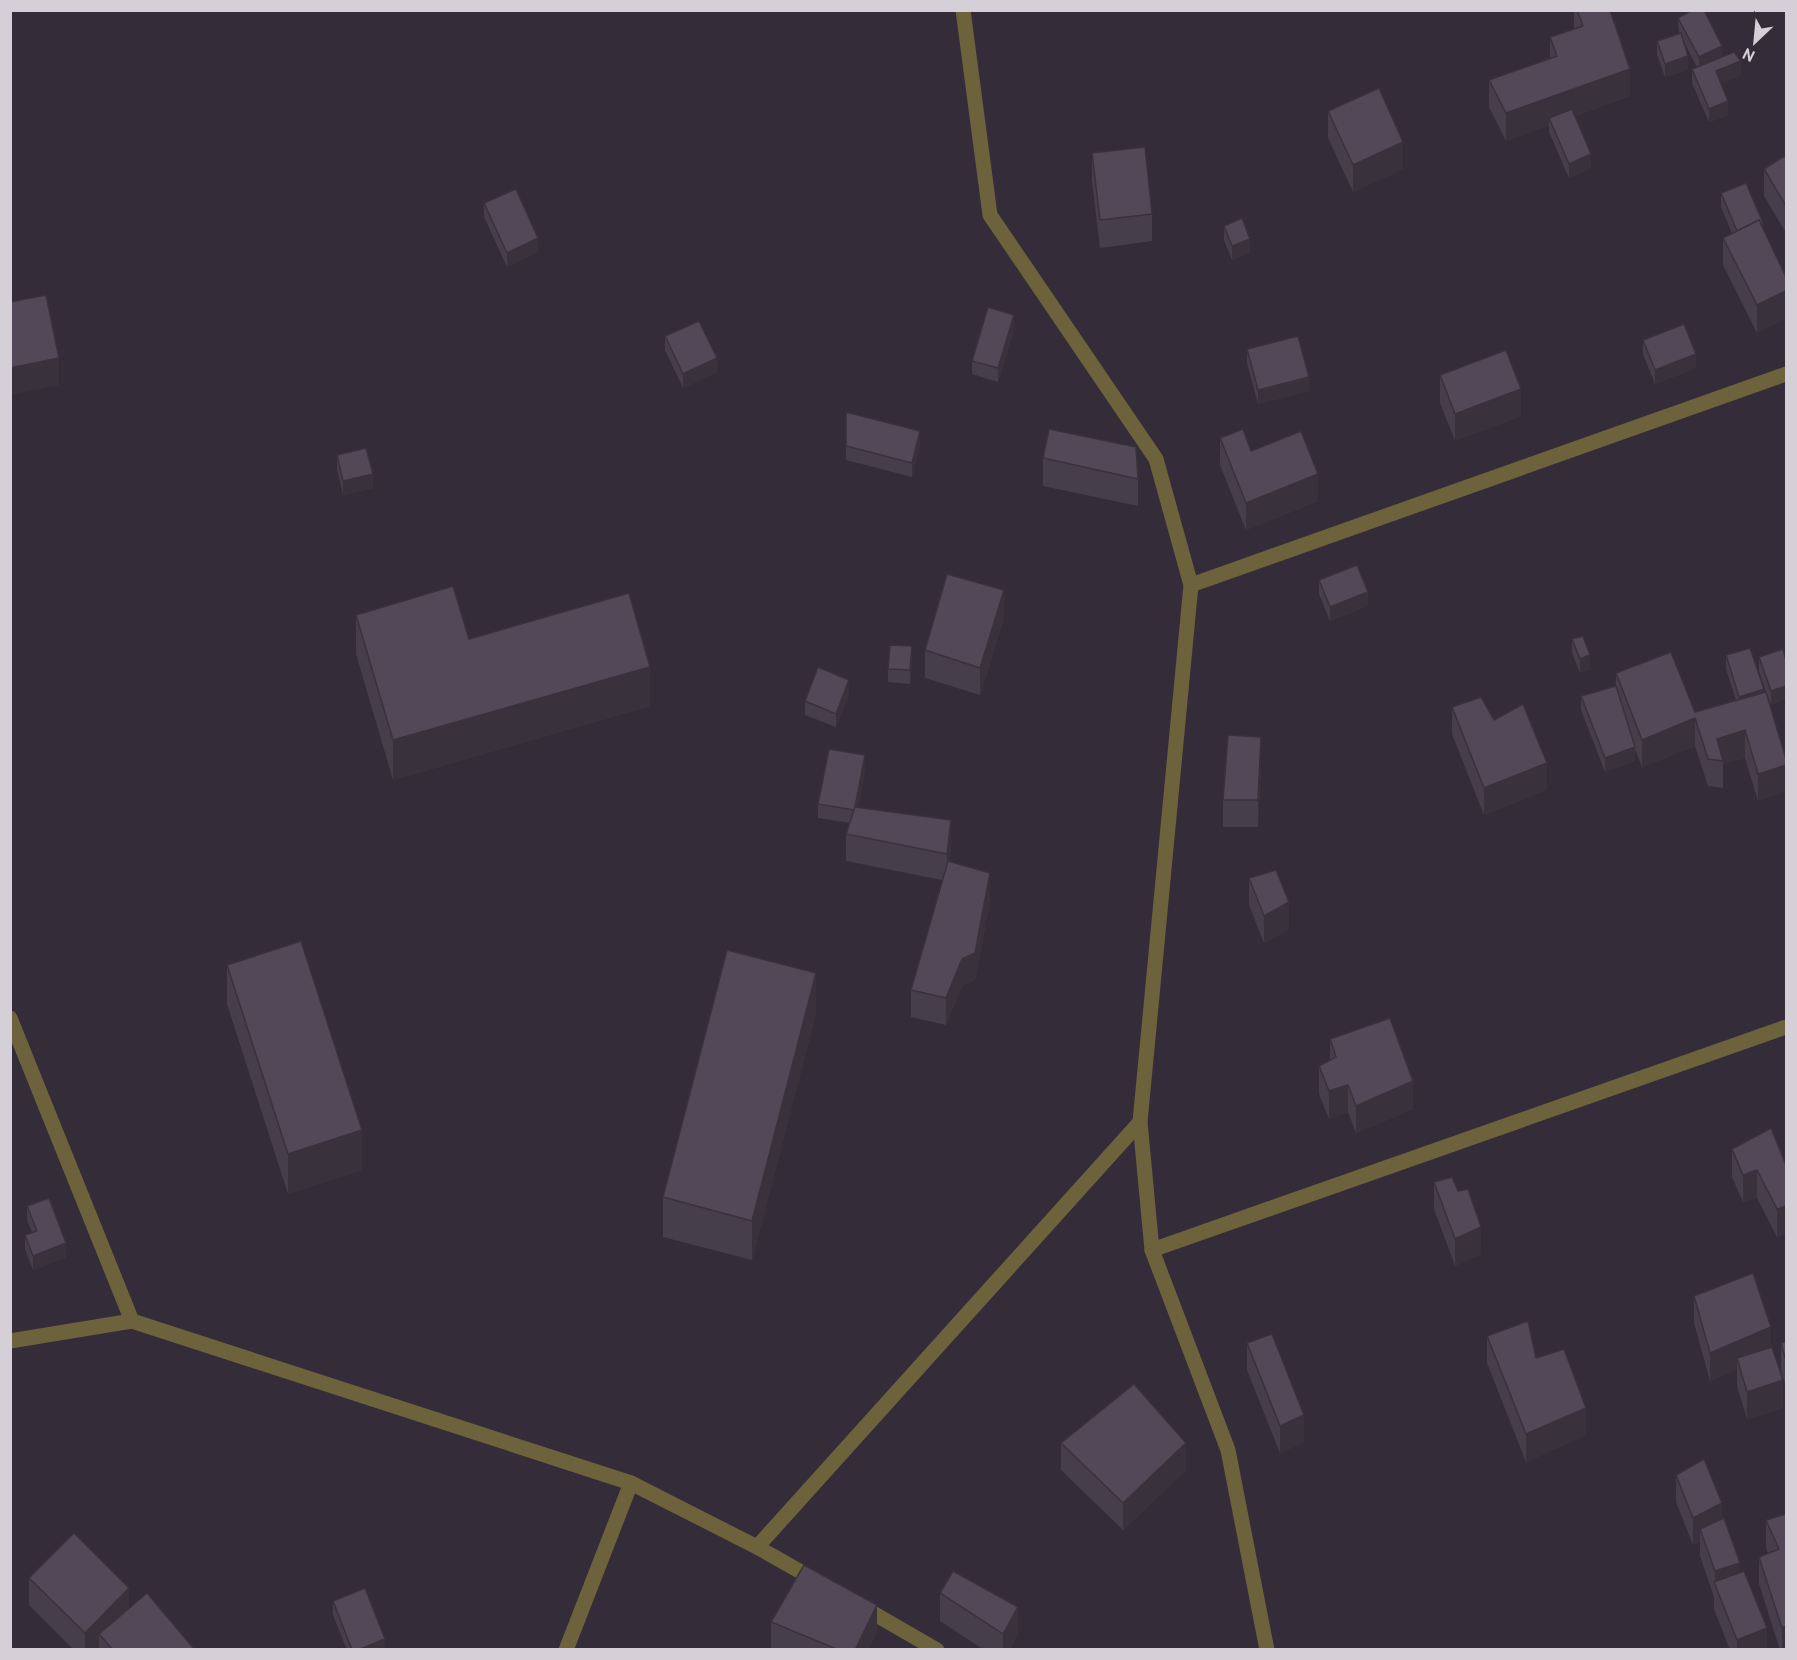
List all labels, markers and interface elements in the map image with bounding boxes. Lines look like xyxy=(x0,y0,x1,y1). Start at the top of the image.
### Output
north arrow xyxy=(1725,12,1785,72)
text: N xyxy=(1740,42,1759,65)

